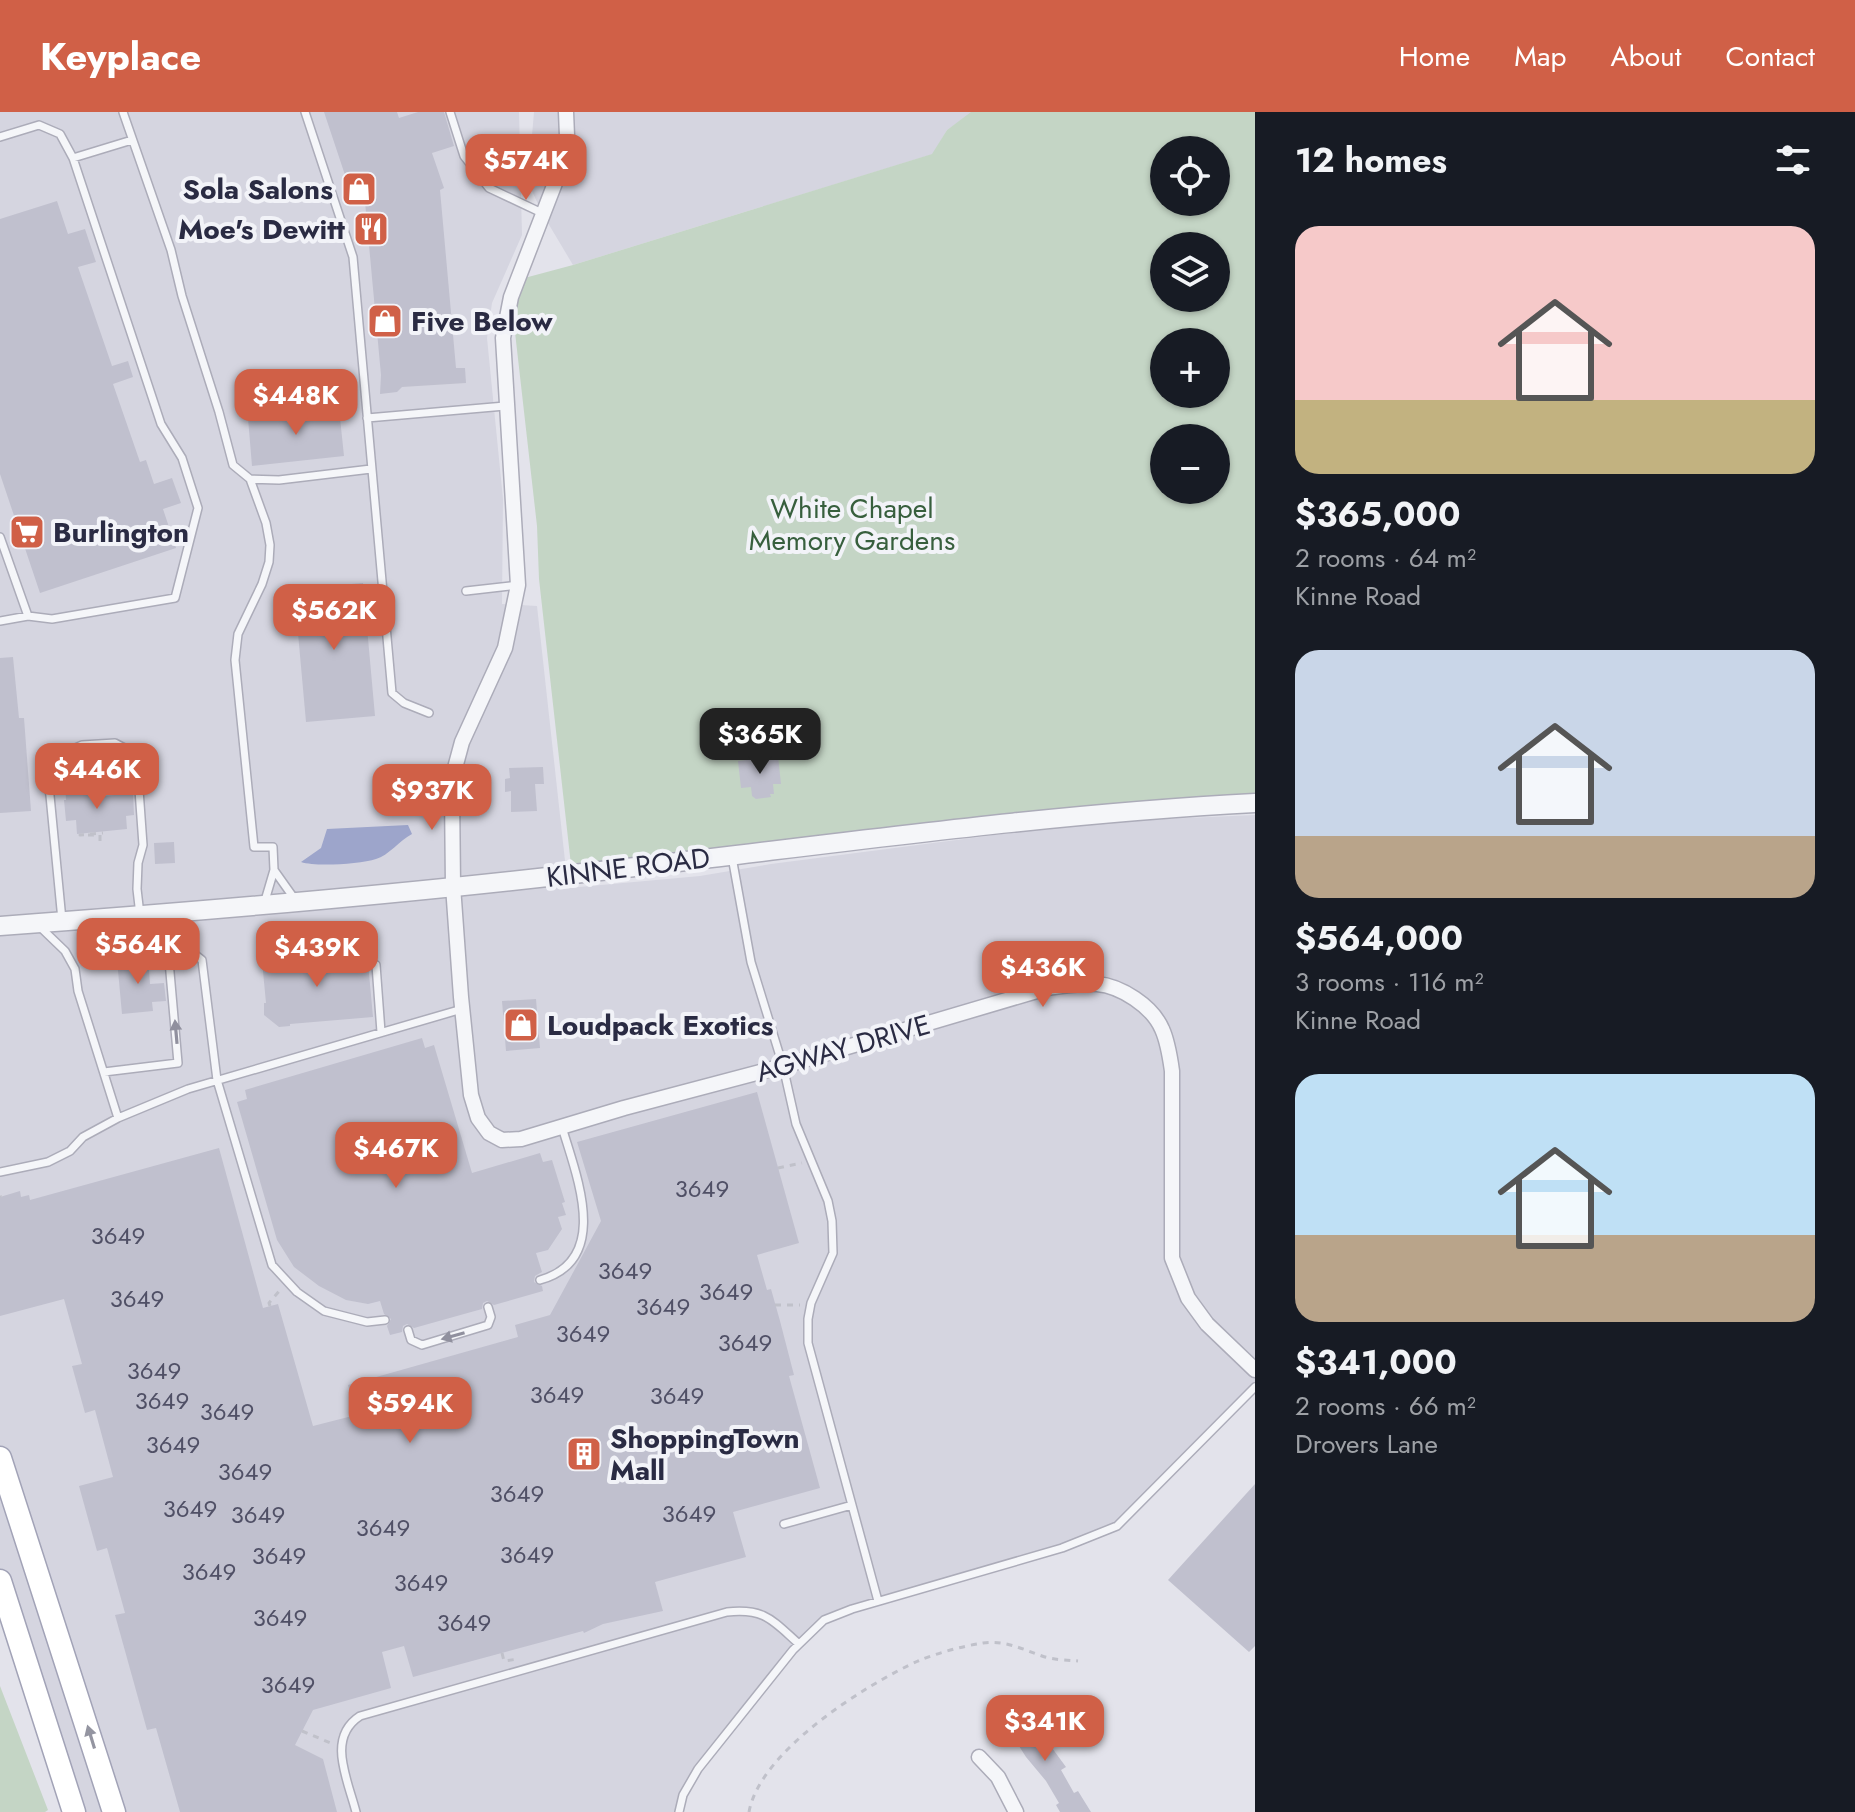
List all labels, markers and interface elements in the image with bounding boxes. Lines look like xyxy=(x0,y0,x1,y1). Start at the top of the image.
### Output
text: Keyplace xyxy=(40,29,201,84)
text: Home xyxy=(1399,36,1470,77)
text: Map xyxy=(1514,36,1566,77)
text: About xyxy=(1610,36,1682,77)
text: Contact xyxy=(1726,36,1815,77)
pin: $574K xyxy=(470,134,582,202)
map controls xyxy=(1150,136,1230,504)
button: locate xyxy=(1150,136,1230,216)
text: 12 homes xyxy=(1295,136,1447,185)
icon: filters xyxy=(1771,138,1815,182)
text: $574K xyxy=(484,141,568,179)
place label: Sola Salons xyxy=(182,169,333,210)
shop icon: Sola Salons xyxy=(340,170,378,208)
place label: Moe's Dewitt xyxy=(178,209,345,250)
restaurant icon: Moe's Dewitt xyxy=(352,210,390,248)
button: layers xyxy=(1150,232,1230,312)
icon: home xyxy=(1483,278,1627,422)
place label: Five Below xyxy=(411,301,553,342)
shop icon: Five Below xyxy=(366,302,404,340)
button: + xyxy=(1150,328,1230,408)
pin: $448K xyxy=(240,369,352,437)
text: $448K xyxy=(253,376,339,414)
button: − xyxy=(1150,424,1230,504)
park label: White Chapel Memory Gardens xyxy=(749,488,955,561)
text: $365,000 xyxy=(1295,490,1460,539)
place label: Burlington xyxy=(53,512,189,553)
supermarket icon: Burlington xyxy=(8,513,46,551)
text: 2 rooms · 64 m² xyxy=(1295,539,1476,577)
text: Kinne Road xyxy=(1295,577,1421,615)
pin: $562K xyxy=(278,584,390,652)
text: $562K xyxy=(291,591,377,629)
icon: home xyxy=(1483,702,1627,846)
pin: $365K xyxy=(704,708,816,776)
text: $365K xyxy=(718,715,802,753)
pin: $446K xyxy=(41,743,153,811)
text: $446K xyxy=(53,750,141,788)
pin: $937K xyxy=(376,764,488,832)
text: $937K xyxy=(390,771,474,809)
street label: KINNE ROAD xyxy=(544,837,712,898)
text: $564,000 xyxy=(1295,914,1463,963)
pin: $564K xyxy=(82,918,194,986)
pin: $439K xyxy=(261,921,373,989)
text: $564K xyxy=(95,925,181,963)
text: $439K xyxy=(274,928,360,966)
pin: $436K xyxy=(987,941,1099,1009)
text: $436K xyxy=(1000,948,1086,986)
text: 3 rooms · 116 m² xyxy=(1295,963,1484,1001)
text: Kinne Road xyxy=(1295,1001,1421,1039)
street label: AGWAY DRIVE xyxy=(751,1004,935,1093)
place label: Loudpack Exotics xyxy=(547,1005,774,1046)
shop icon: Loudpack Exotics xyxy=(502,1006,540,1044)
one-way arrow xyxy=(169,1019,182,1044)
pin: $467K xyxy=(340,1122,452,1190)
icon: home xyxy=(1483,1126,1627,1270)
text: $467K xyxy=(353,1129,439,1167)
house number: 3649 xyxy=(675,1171,729,1206)
house number: 3649 xyxy=(91,1218,145,1253)
house number: 3649 xyxy=(598,1253,652,1288)
house number: 3649 xyxy=(699,1274,753,1309)
house number: 3649 xyxy=(110,1281,164,1316)
house number: 3649 xyxy=(636,1289,690,1324)
house number: 3649 xyxy=(556,1316,610,1351)
house number: 3649 xyxy=(718,1325,772,1360)
one-way arrow xyxy=(441,1330,465,1343)
text: $341,000 xyxy=(1295,1338,1457,1387)
house number: 3649 xyxy=(127,1353,181,1388)
pin: $594K xyxy=(354,1377,466,1445)
house number: 3649 xyxy=(530,1377,584,1412)
house number: 3649 xyxy=(650,1378,704,1413)
house number: 3649 xyxy=(135,1383,189,1418)
text: $594K xyxy=(367,1384,453,1422)
text: 2 rooms · 66 m² xyxy=(1295,1387,1476,1425)
house number: 3649 xyxy=(200,1394,254,1429)
place label: ShoppingTown Mall xyxy=(610,1418,800,1491)
text: Drovers Lane xyxy=(1295,1425,1438,1463)
house number: 3649 xyxy=(146,1427,200,1462)
building icon: ShoppingTown Mall xyxy=(565,1435,603,1473)
house number: 3649 xyxy=(218,1454,272,1489)
house number: 3649 xyxy=(490,1476,544,1511)
house number: 3649 xyxy=(163,1491,217,1526)
house number: 3649 xyxy=(662,1496,716,1531)
house number: 3649 xyxy=(231,1497,285,1532)
house number: 3649 xyxy=(356,1510,410,1545)
house number: 3649 xyxy=(500,1537,554,1572)
house number: 3649 xyxy=(252,1538,306,1573)
house number: 3649 xyxy=(182,1554,236,1589)
house number: 3649 xyxy=(394,1565,448,1600)
house number: 3649 xyxy=(253,1600,307,1635)
house number: 3649 xyxy=(437,1605,491,1640)
house number: 3649 xyxy=(261,1667,315,1702)
pin: $341K xyxy=(989,1695,1101,1763)
text: $341K xyxy=(1004,1702,1086,1740)
one-way arrow xyxy=(84,1725,97,1749)

